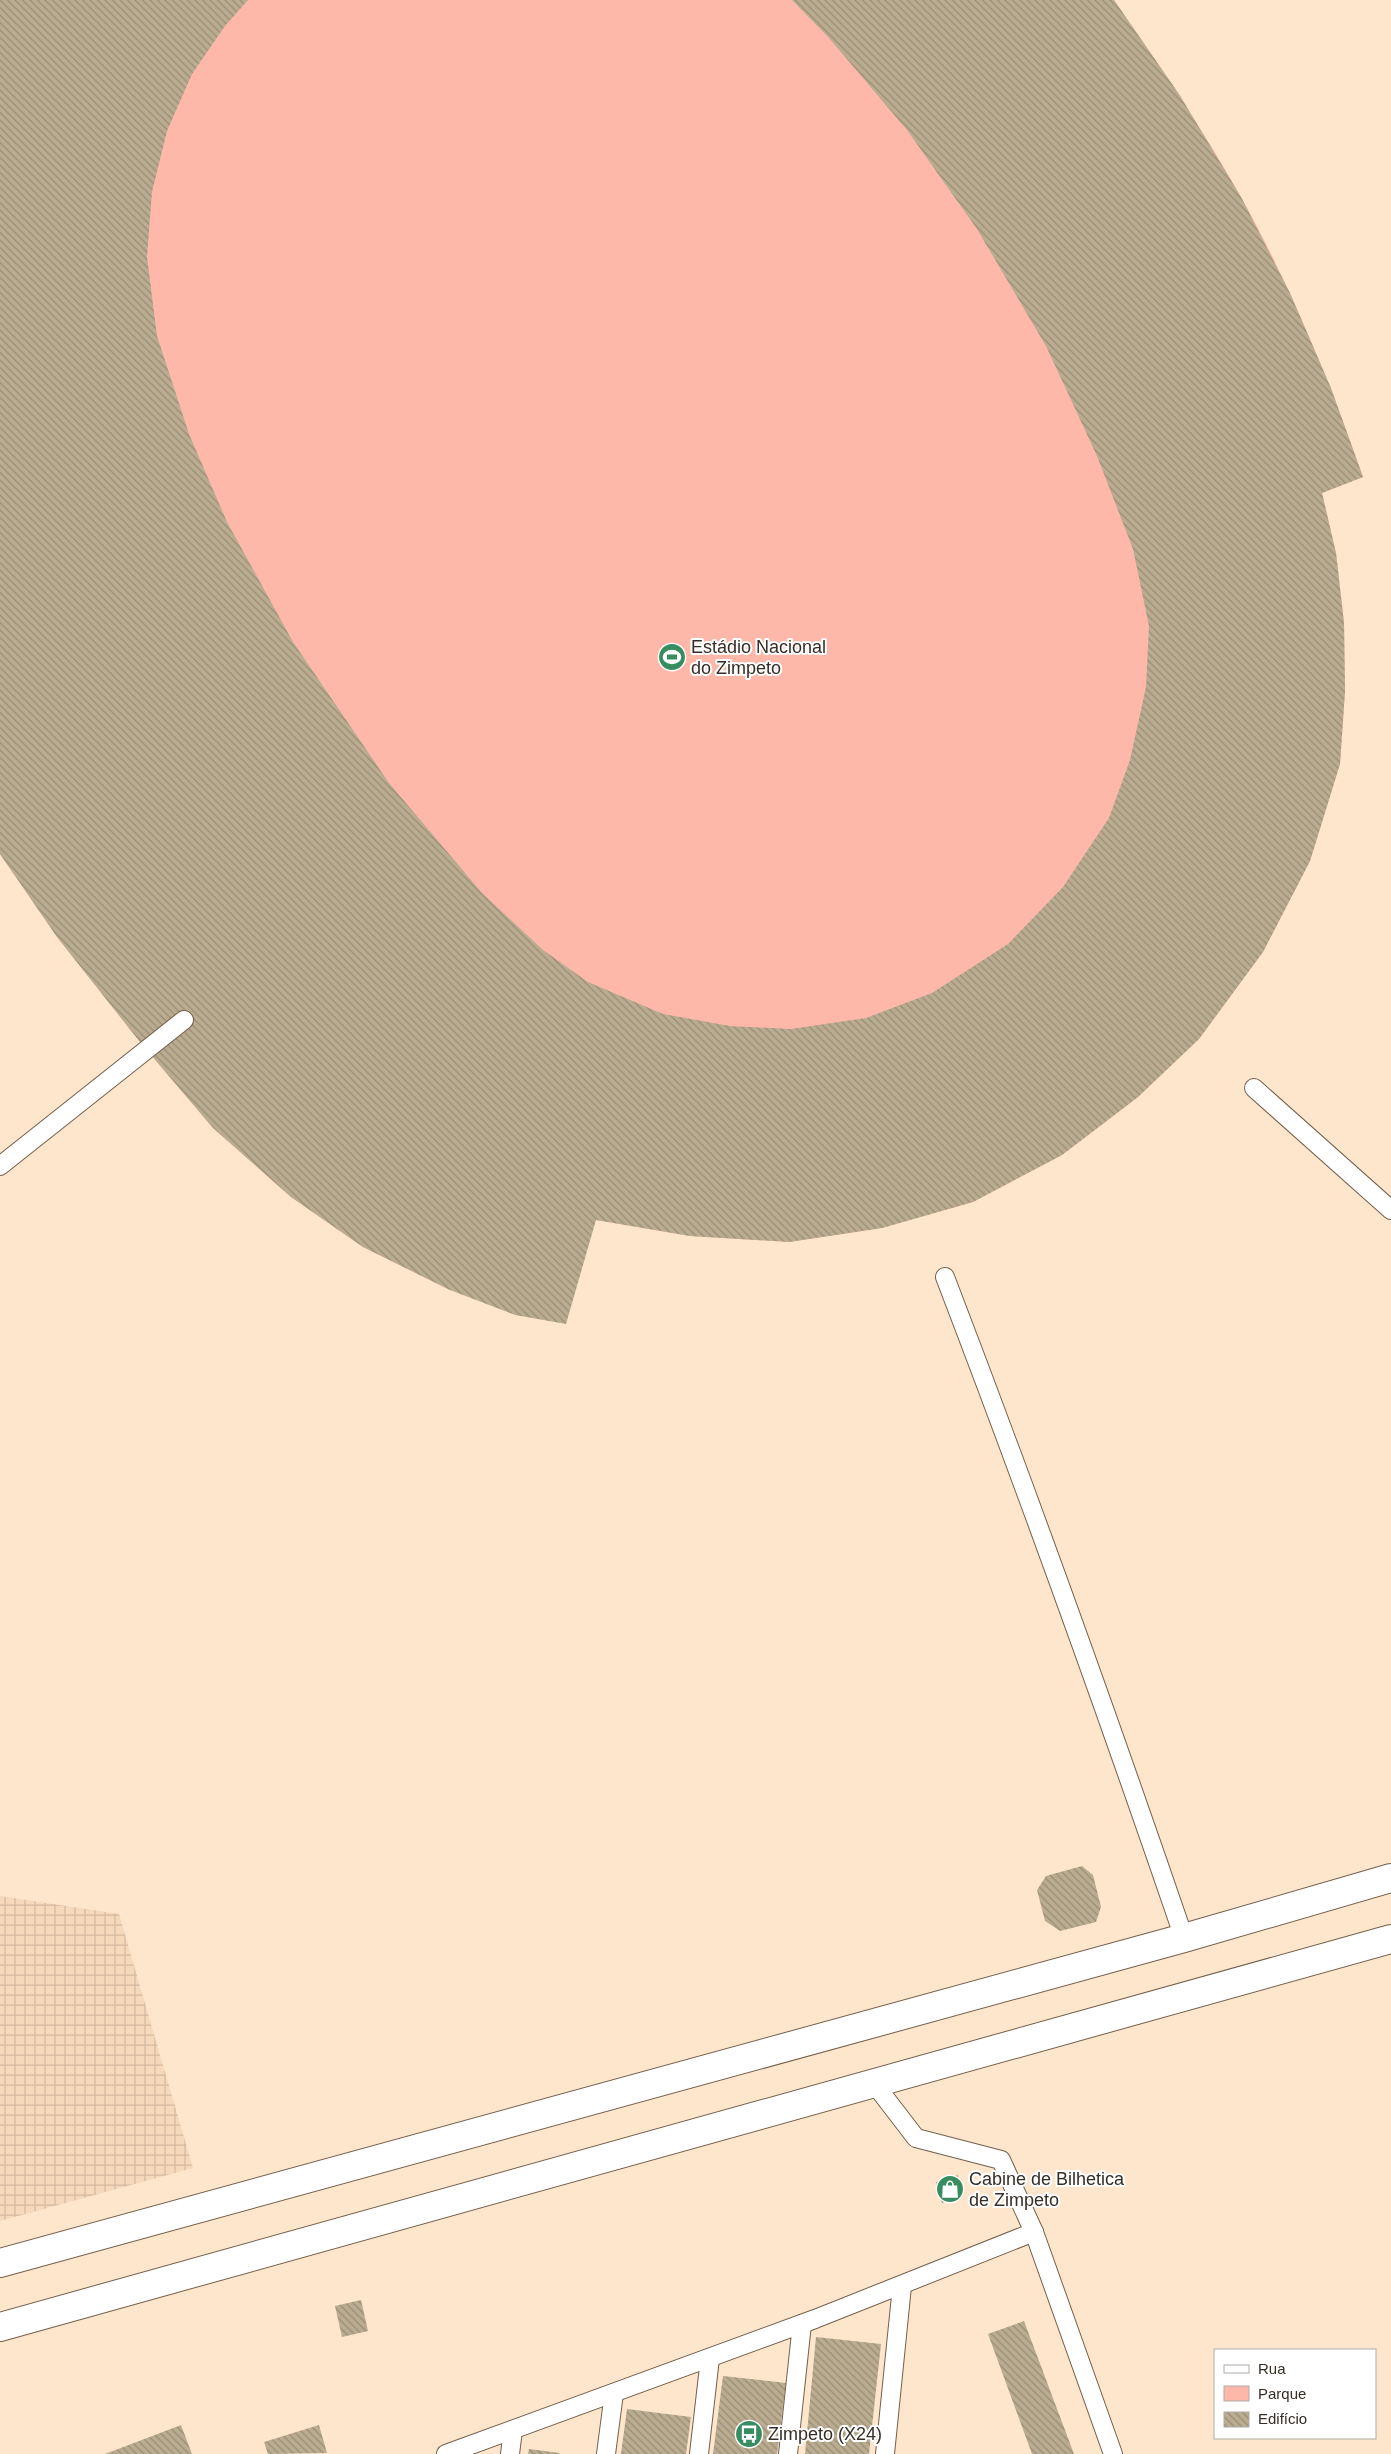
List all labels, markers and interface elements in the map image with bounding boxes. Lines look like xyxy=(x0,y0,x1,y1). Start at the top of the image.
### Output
place label: Estádio Nacional do Zimpeto xyxy=(691,637,826,678)
sports icon: Estádio Nacional do Zimpeto xyxy=(657,642,687,672)
place label: Cabine de Bilhetica de Zimpeto xyxy=(969,2169,1125,2210)
shop icon: Cabine de Bilhetica de Zimpeto xyxy=(935,2174,965,2204)
legend xyxy=(1214,2349,1376,2439)
text: Rua xyxy=(1258,2360,1286,2377)
text: Parque xyxy=(1258,2385,1306,2402)
text: Edifício xyxy=(1258,2410,1307,2427)
bus stop icon: Zimpeto (X24) xyxy=(734,2419,764,2449)
place label: Zimpeto (X24) xyxy=(768,2424,882,2444)

